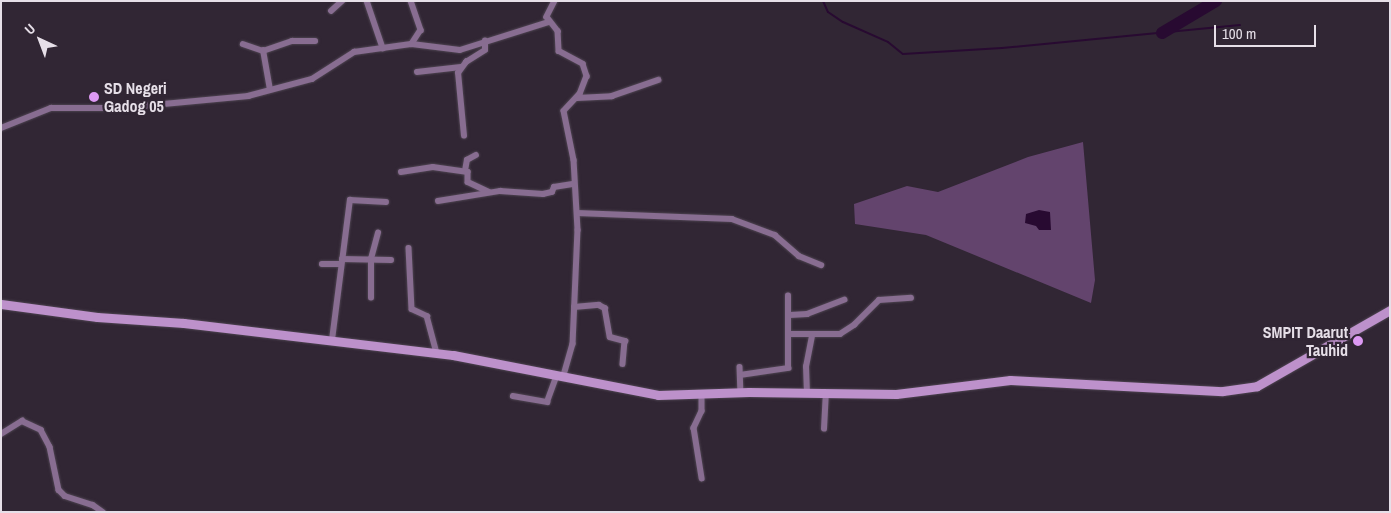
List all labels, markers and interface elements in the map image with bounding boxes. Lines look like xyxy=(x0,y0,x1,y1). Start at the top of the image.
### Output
north arrow xyxy=(15,15,65,65)
scale bar xyxy=(1216,15,1318,47)
text: U xyxy=(21,20,39,38)
text: 100 m xyxy=(1222,23,1256,44)
place label: SD Negeri Gadog 05 xyxy=(104,78,167,116)
marker: SD Negeri Gadog 05 xyxy=(88,91,100,103)
place label: SMPIT Daarut Tauhid xyxy=(1263,322,1348,360)
marker: SMPIT Daarut Tauhid xyxy=(1352,335,1364,347)

